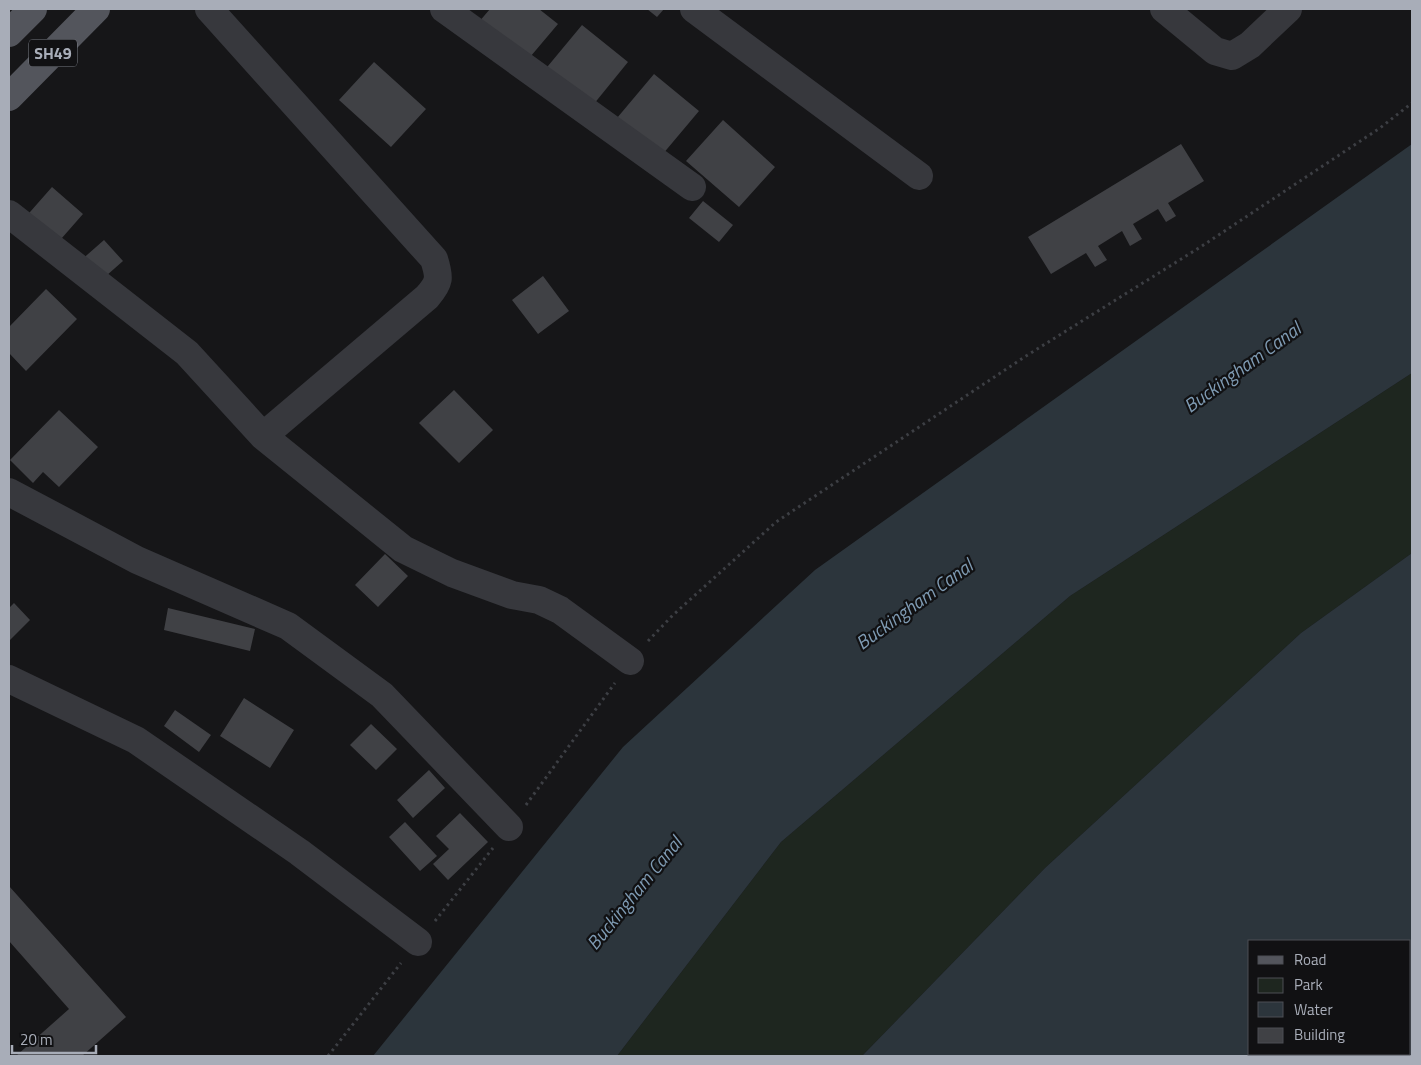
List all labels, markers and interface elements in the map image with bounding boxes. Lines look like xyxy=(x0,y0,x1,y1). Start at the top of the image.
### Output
road number: SH49 xyxy=(29,40,77,66)
water label: Buckingham Canal xyxy=(1177,313,1308,419)
water label: Buckingham Canal xyxy=(849,550,980,656)
water label: Buckingham Canal xyxy=(579,828,690,956)
legend xyxy=(1248,940,1411,1055)
text: Road xyxy=(1294,948,1326,971)
text: Park xyxy=(1294,973,1323,996)
text: Water xyxy=(1294,998,1333,1021)
scale bar xyxy=(12,1022,96,1054)
text: Building xyxy=(1294,1023,1345,1046)
text: 20 m xyxy=(20,1028,53,1051)

